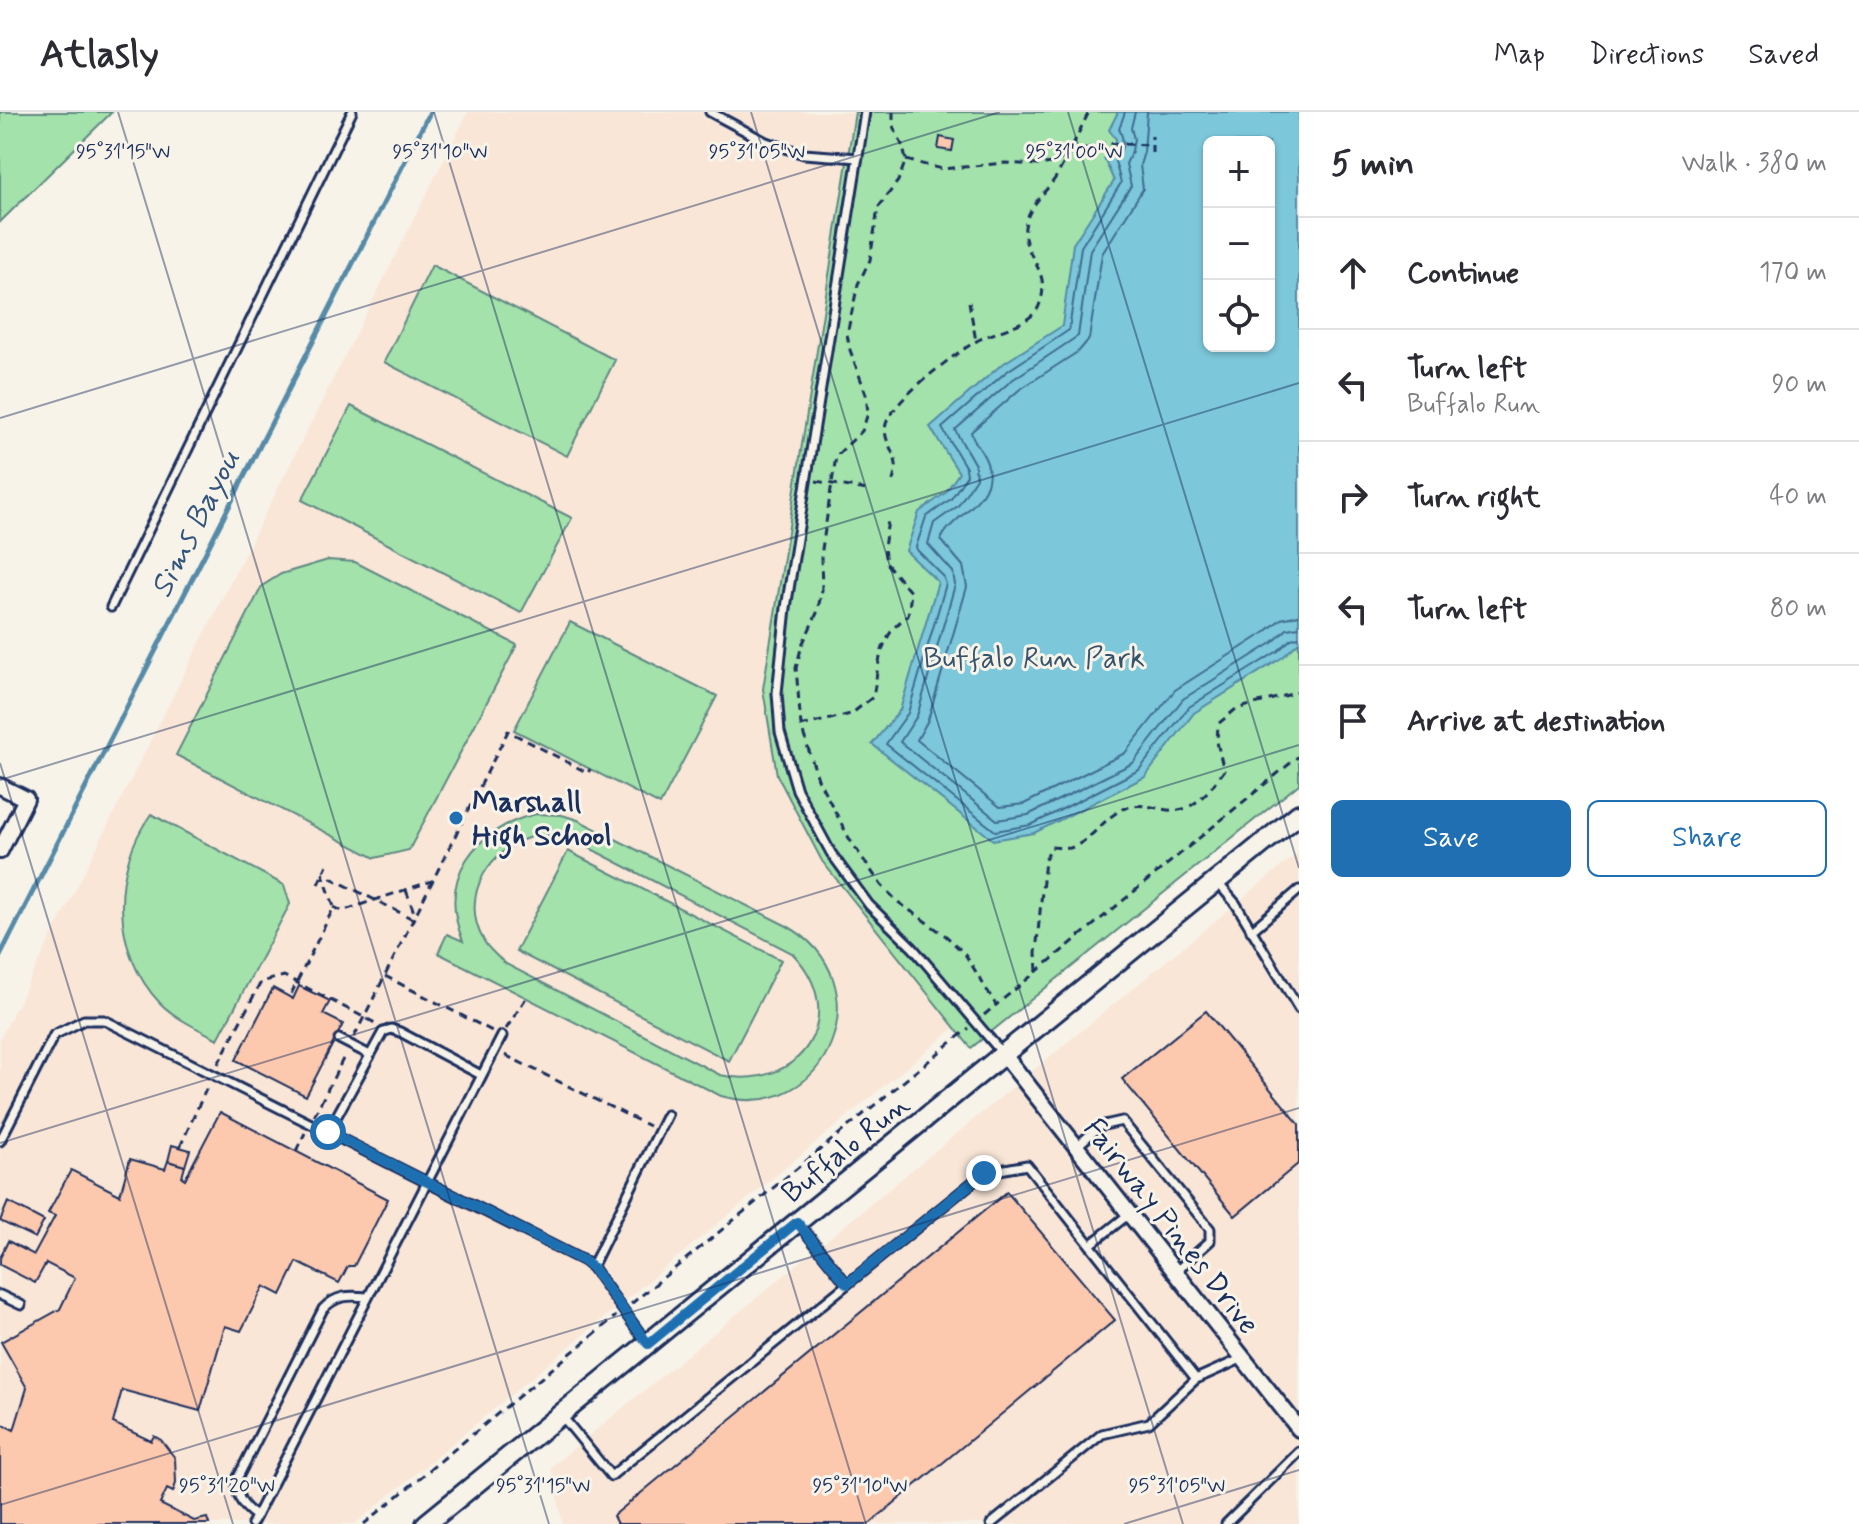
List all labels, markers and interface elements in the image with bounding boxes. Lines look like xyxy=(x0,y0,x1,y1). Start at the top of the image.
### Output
text: Atlasly xyxy=(40,31,159,80)
text: Map xyxy=(1494,37,1545,74)
text: Directions xyxy=(1589,37,1704,74)
text: Saved xyxy=(1748,37,1819,74)
map controls xyxy=(1203,136,1275,352)
button: + xyxy=(1203,136,1275,208)
text: 95°31'15"W xyxy=(76,139,170,166)
text: 95°31'10"W xyxy=(393,139,487,166)
text: 95°31'05"W xyxy=(709,139,805,166)
text: 95°31'00"W xyxy=(1025,139,1123,166)
text: 5 min xyxy=(1331,142,1414,187)
text: Walk · 380 m xyxy=(1681,147,1827,181)
button: − xyxy=(1203,208,1275,280)
icon: ahead xyxy=(1331,251,1375,295)
text: Continue xyxy=(1407,254,1519,293)
text: 170 m xyxy=(1759,256,1827,290)
button: locate xyxy=(1203,280,1275,352)
text: Turn left xyxy=(1407,349,1527,388)
icon: left xyxy=(1331,363,1375,407)
text: 90 m xyxy=(1772,368,1827,402)
text: Buffalo Run xyxy=(1407,388,1540,422)
water label: Sims Bayou xyxy=(141,443,251,605)
icon: right xyxy=(1331,475,1375,519)
text: Turn right xyxy=(1407,478,1540,517)
text: 40 m xyxy=(1769,480,1827,514)
icon: left xyxy=(1331,587,1375,631)
text: Turn left xyxy=(1407,590,1527,629)
text: 80 m xyxy=(1770,592,1827,626)
park label: Buffalo Run Park xyxy=(923,639,1145,678)
icon: arrive xyxy=(1331,699,1375,743)
text: Arrive at destination xyxy=(1407,702,1665,741)
place label: Marshall High School xyxy=(472,783,612,860)
button: Save xyxy=(1331,800,1571,877)
button: Share xyxy=(1587,800,1827,877)
marker: Marshall High School xyxy=(447,809,465,827)
street label: Buffalo Run xyxy=(774,1085,918,1213)
street label: Fairway Pines Drive xyxy=(1074,1111,1267,1343)
route start xyxy=(310,1114,346,1150)
route end xyxy=(966,1155,1002,1191)
text: 95°31'20"W xyxy=(179,1473,275,1500)
text: 95°31'15"W xyxy=(496,1473,590,1500)
text: 95°31'10"W xyxy=(813,1473,907,1500)
text: 95°31'05"W xyxy=(1129,1473,1225,1500)

